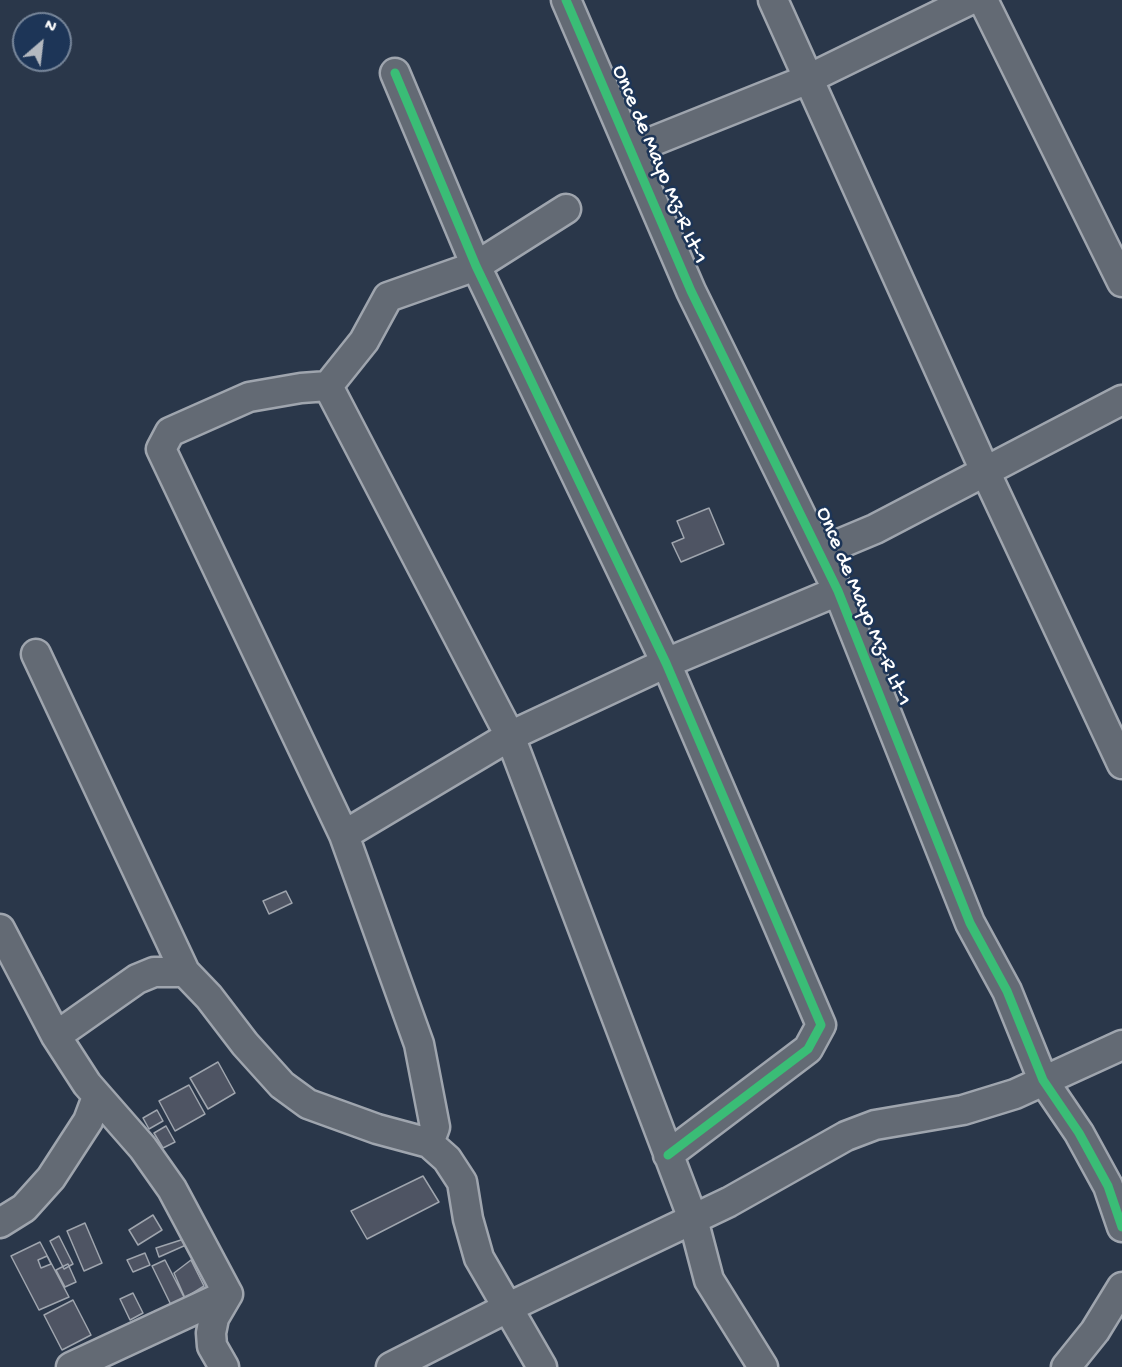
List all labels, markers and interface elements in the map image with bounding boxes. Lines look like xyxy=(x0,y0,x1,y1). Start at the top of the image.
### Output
north arrow xyxy=(12,12,72,72)
text: N xyxy=(41,17,59,38)
street label: Once de Mayo Mz-R Lt-1 xyxy=(604,62,712,268)
street label: Once de Mayo Mz-R Lt-1 xyxy=(808,504,916,710)

